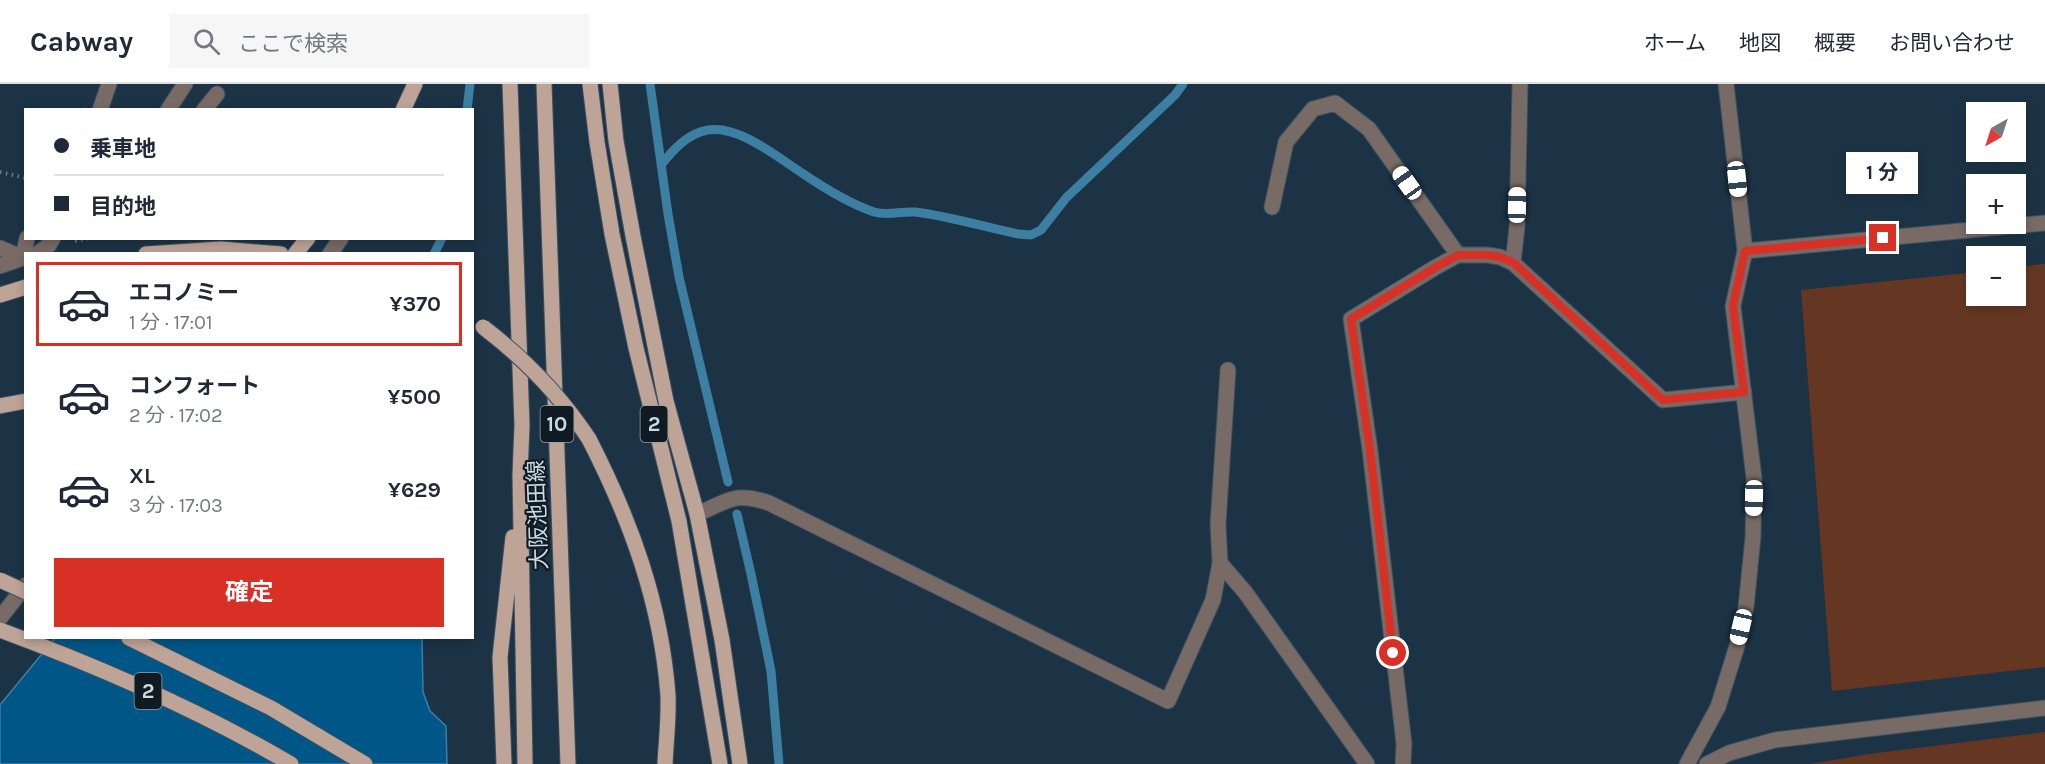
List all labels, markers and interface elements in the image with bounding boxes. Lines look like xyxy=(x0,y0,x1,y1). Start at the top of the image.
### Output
search box xyxy=(169,14,589,68)
text: Cabway xyxy=(30,25,133,58)
icon: search xyxy=(190,25,223,58)
text: ここで検索 xyxy=(238,31,348,57)
text: ホーム xyxy=(1644,31,1706,55)
text: 地図 xyxy=(1739,31,1781,55)
text: 概要 xyxy=(1814,31,1856,55)
text: お問い合わせ xyxy=(1889,31,2015,55)
north arrow xyxy=(1966,102,2026,162)
map controls xyxy=(1966,102,2026,306)
text: 乗車地 xyxy=(90,136,156,162)
callout: 1 分 xyxy=(1847,151,1919,193)
car xyxy=(1726,160,1748,198)
text: 1 分 xyxy=(1866,161,1898,184)
car xyxy=(1389,163,1425,203)
button: + xyxy=(1966,174,2026,234)
car xyxy=(1508,187,1526,223)
text: 目的地 xyxy=(90,194,156,220)
route end xyxy=(1869,224,1896,251)
button: − xyxy=(1966,246,2026,306)
icon: car xyxy=(57,277,111,331)
text: エコノミー xyxy=(129,280,239,306)
text: ¥370 xyxy=(390,291,441,317)
text: 1 分 · 17:01 xyxy=(129,311,213,334)
icon: car xyxy=(57,370,111,424)
text: コンフォート xyxy=(129,373,260,399)
text: ¥500 xyxy=(387,384,441,410)
text: 2 分 · 17:02 xyxy=(129,404,222,427)
road number: 10 xyxy=(540,406,574,442)
road number: 2 xyxy=(640,406,668,442)
street label: 大阪池田線 xyxy=(523,460,553,570)
icon: car xyxy=(57,463,111,517)
text: XL xyxy=(129,463,155,489)
text: ¥629 xyxy=(388,477,441,503)
car xyxy=(1745,480,1763,516)
text: 3 分 · 17:03 xyxy=(129,494,223,517)
button: 確定 xyxy=(54,558,444,627)
car xyxy=(1728,607,1754,647)
route start xyxy=(1379,639,1406,666)
road number: 2 xyxy=(134,673,162,709)

